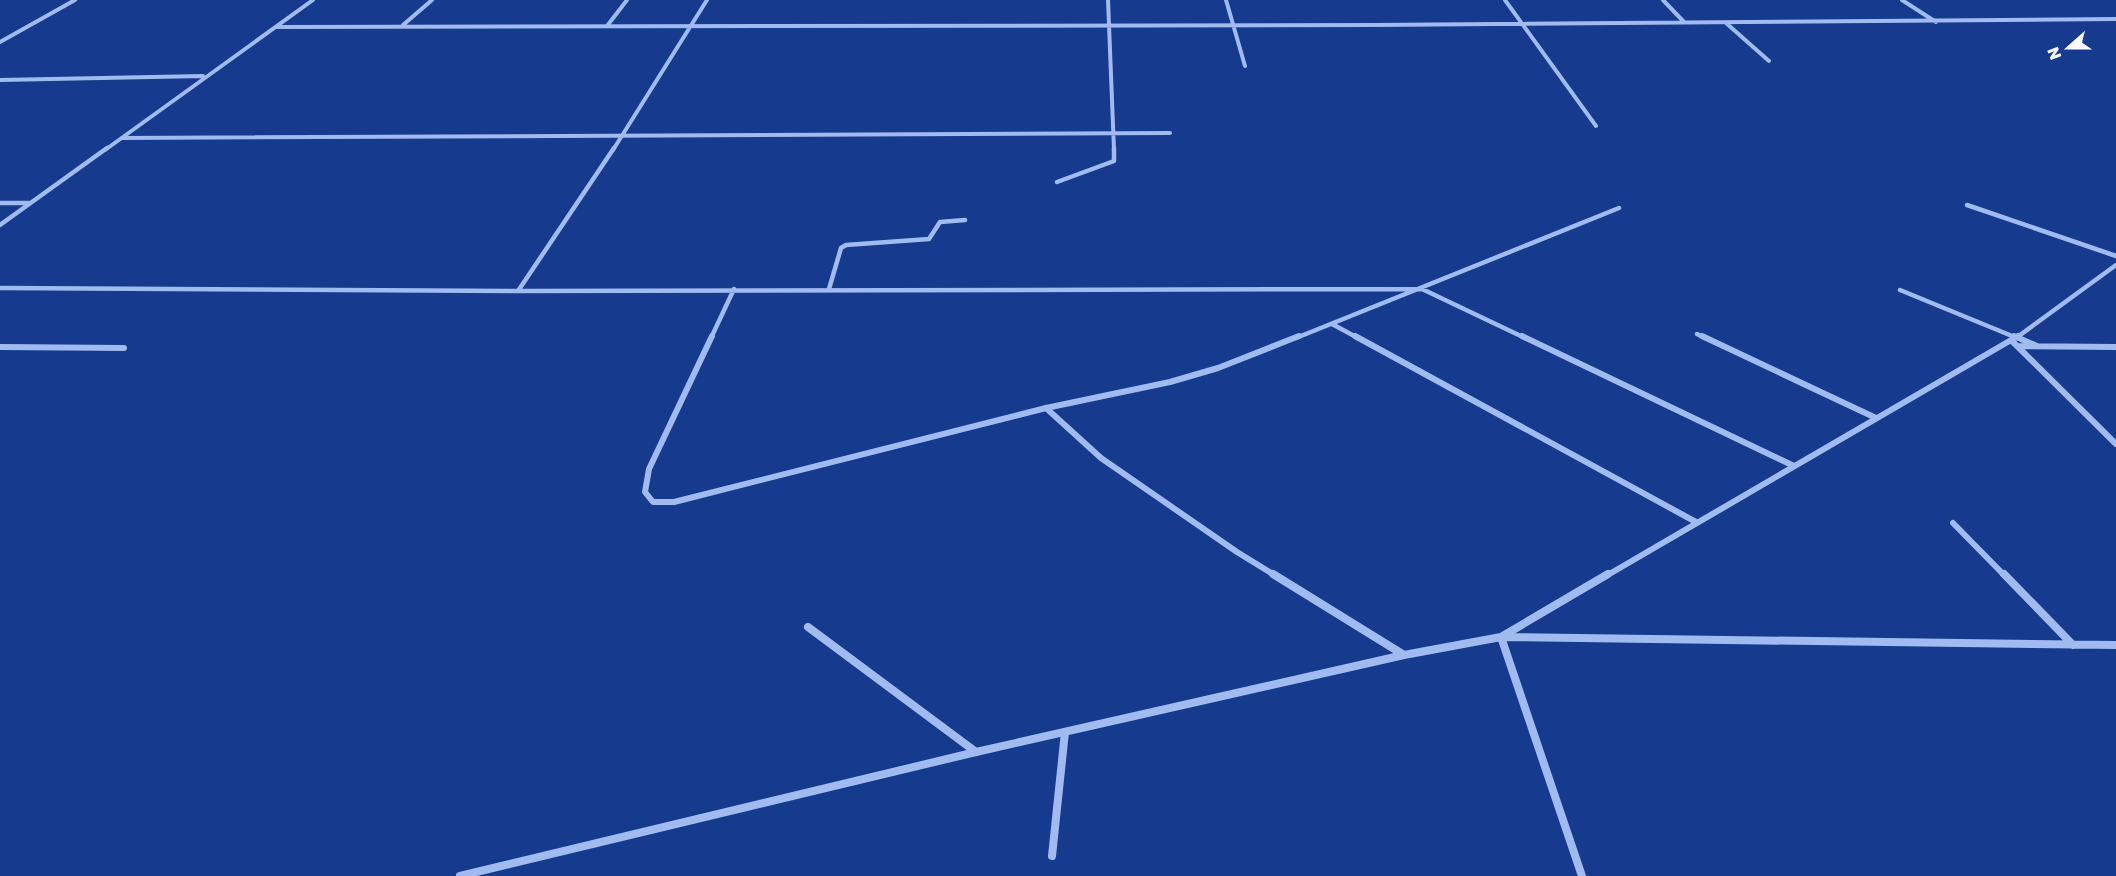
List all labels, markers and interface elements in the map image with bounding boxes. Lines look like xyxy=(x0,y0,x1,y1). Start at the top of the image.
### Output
north arrow xyxy=(2038,18,2098,78)
text: N xyxy=(2042,44,2066,63)

